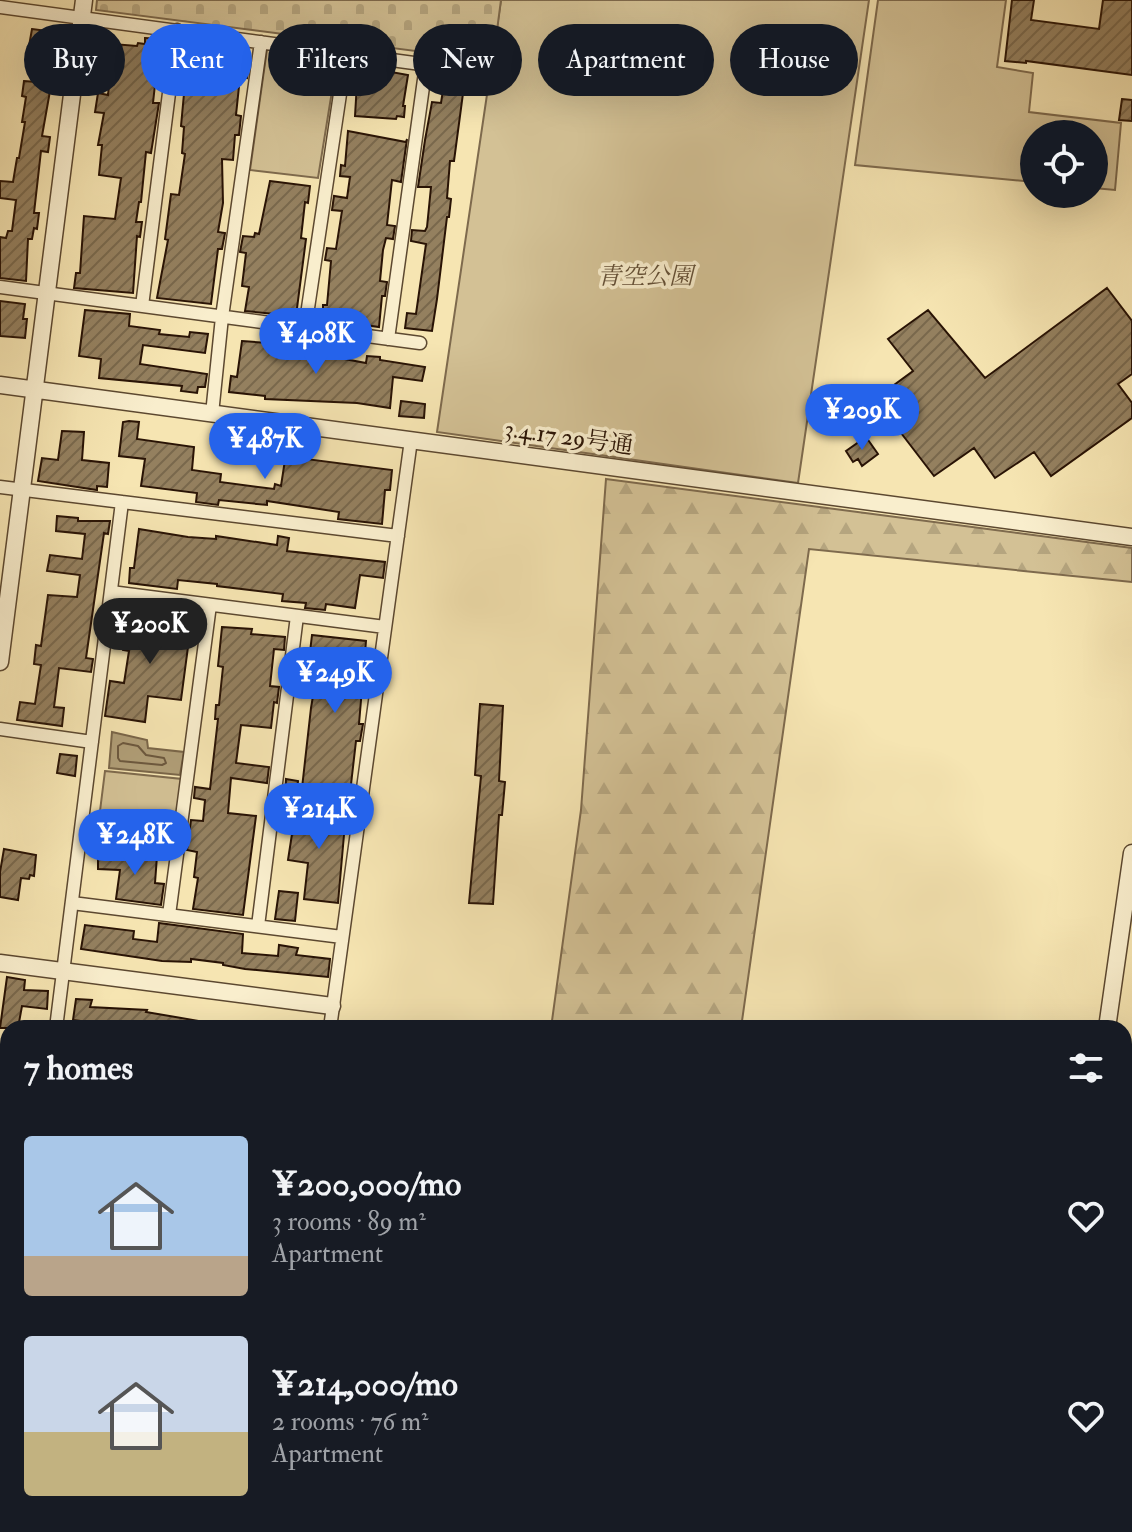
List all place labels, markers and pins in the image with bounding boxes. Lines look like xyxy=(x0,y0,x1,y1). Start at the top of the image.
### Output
pin: ¥408K xyxy=(260,308,372,376)
pin: ¥209K xyxy=(806,384,918,452)
pin: ¥487K xyxy=(209,413,321,481)
pin: ¥200K xyxy=(94,598,206,666)
pin: ¥249K xyxy=(279,647,391,715)
pin: ¥214K xyxy=(263,783,375,851)
pin: ¥248K xyxy=(79,809,191,877)

